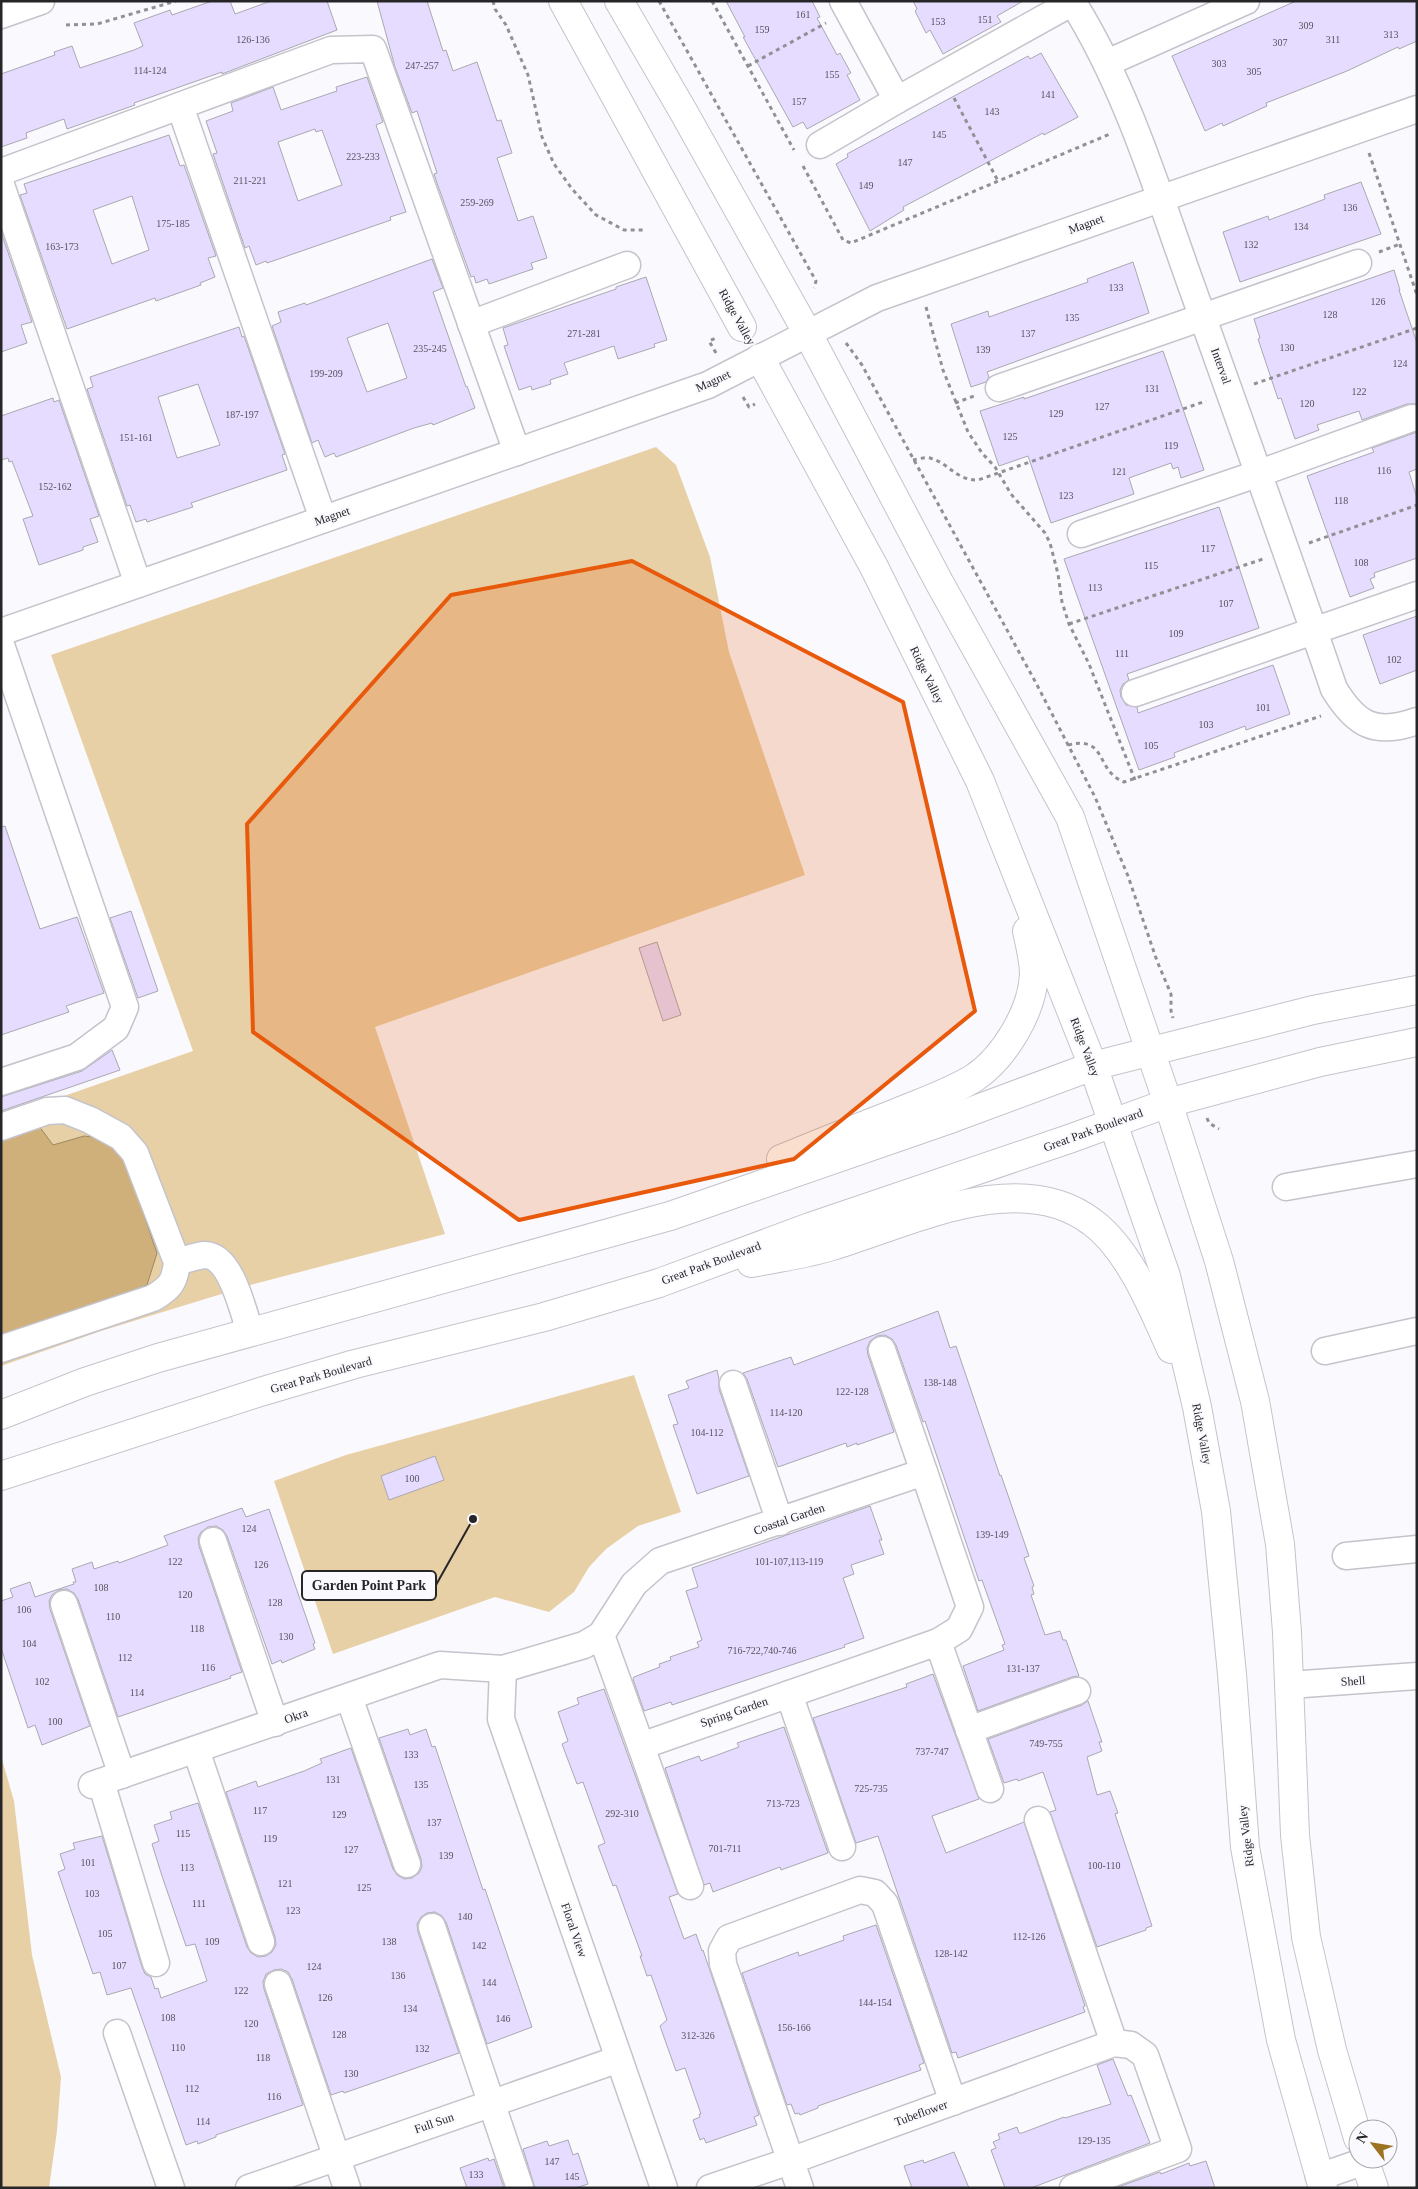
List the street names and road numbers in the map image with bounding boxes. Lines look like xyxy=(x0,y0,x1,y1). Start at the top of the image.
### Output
street label: Magnet xyxy=(1066,211,1106,237)
street label: Ridge Valley xyxy=(716,286,758,348)
street label: Interval xyxy=(1208,346,1234,387)
street label: Magnet xyxy=(693,367,733,395)
street label: Magnet xyxy=(312,503,352,529)
street label: Ridge Valley xyxy=(907,644,947,706)
street label: Ridge Valley xyxy=(1067,1015,1103,1079)
street label: Great Park Boulevard xyxy=(1041,1106,1145,1154)
street label: Great Park Boulevard xyxy=(659,1239,763,1287)
street label: Great Park Boulevard xyxy=(269,1354,373,1396)
street label: Ridge Valley xyxy=(1189,1402,1215,1466)
street label: Coastal Garden xyxy=(752,1500,826,1538)
street label: Shell xyxy=(1340,1673,1366,1689)
street label: Spring Garden xyxy=(698,1694,770,1730)
street label: Okra xyxy=(282,1705,310,1727)
street label: Ridge Valley xyxy=(1235,1804,1257,1868)
street label: Floral View xyxy=(558,1901,590,1959)
street label: Tubeflower xyxy=(893,2097,949,2129)
street label: Full Sun xyxy=(412,2110,456,2136)

